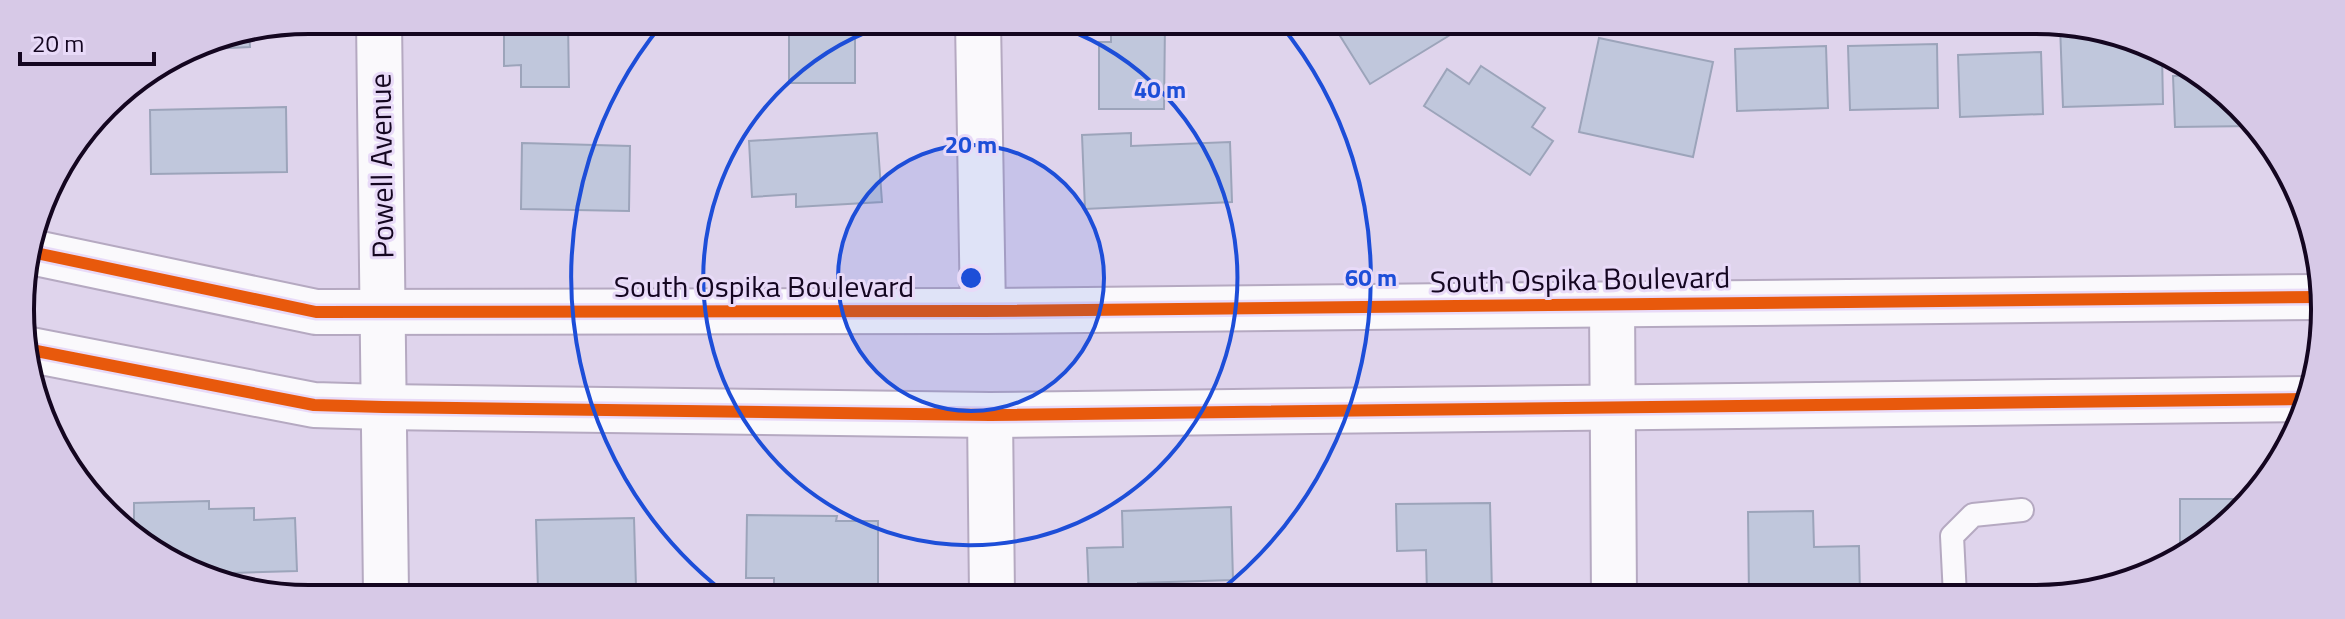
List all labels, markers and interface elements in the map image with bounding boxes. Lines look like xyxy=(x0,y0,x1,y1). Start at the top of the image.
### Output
scale bar xyxy=(20,16,154,66)
text: 20 m xyxy=(32,25,84,61)
text: 40 m xyxy=(1134,71,1186,107)
street label: Powell Avenue xyxy=(356,73,406,259)
text: 20 m xyxy=(945,126,997,162)
street label: South Ospika Boulevard xyxy=(1429,253,1731,305)
text: 60 m xyxy=(1345,259,1397,295)
street label: South Ospika Boulevard xyxy=(614,263,914,309)
centre of rings xyxy=(957,264,985,292)

